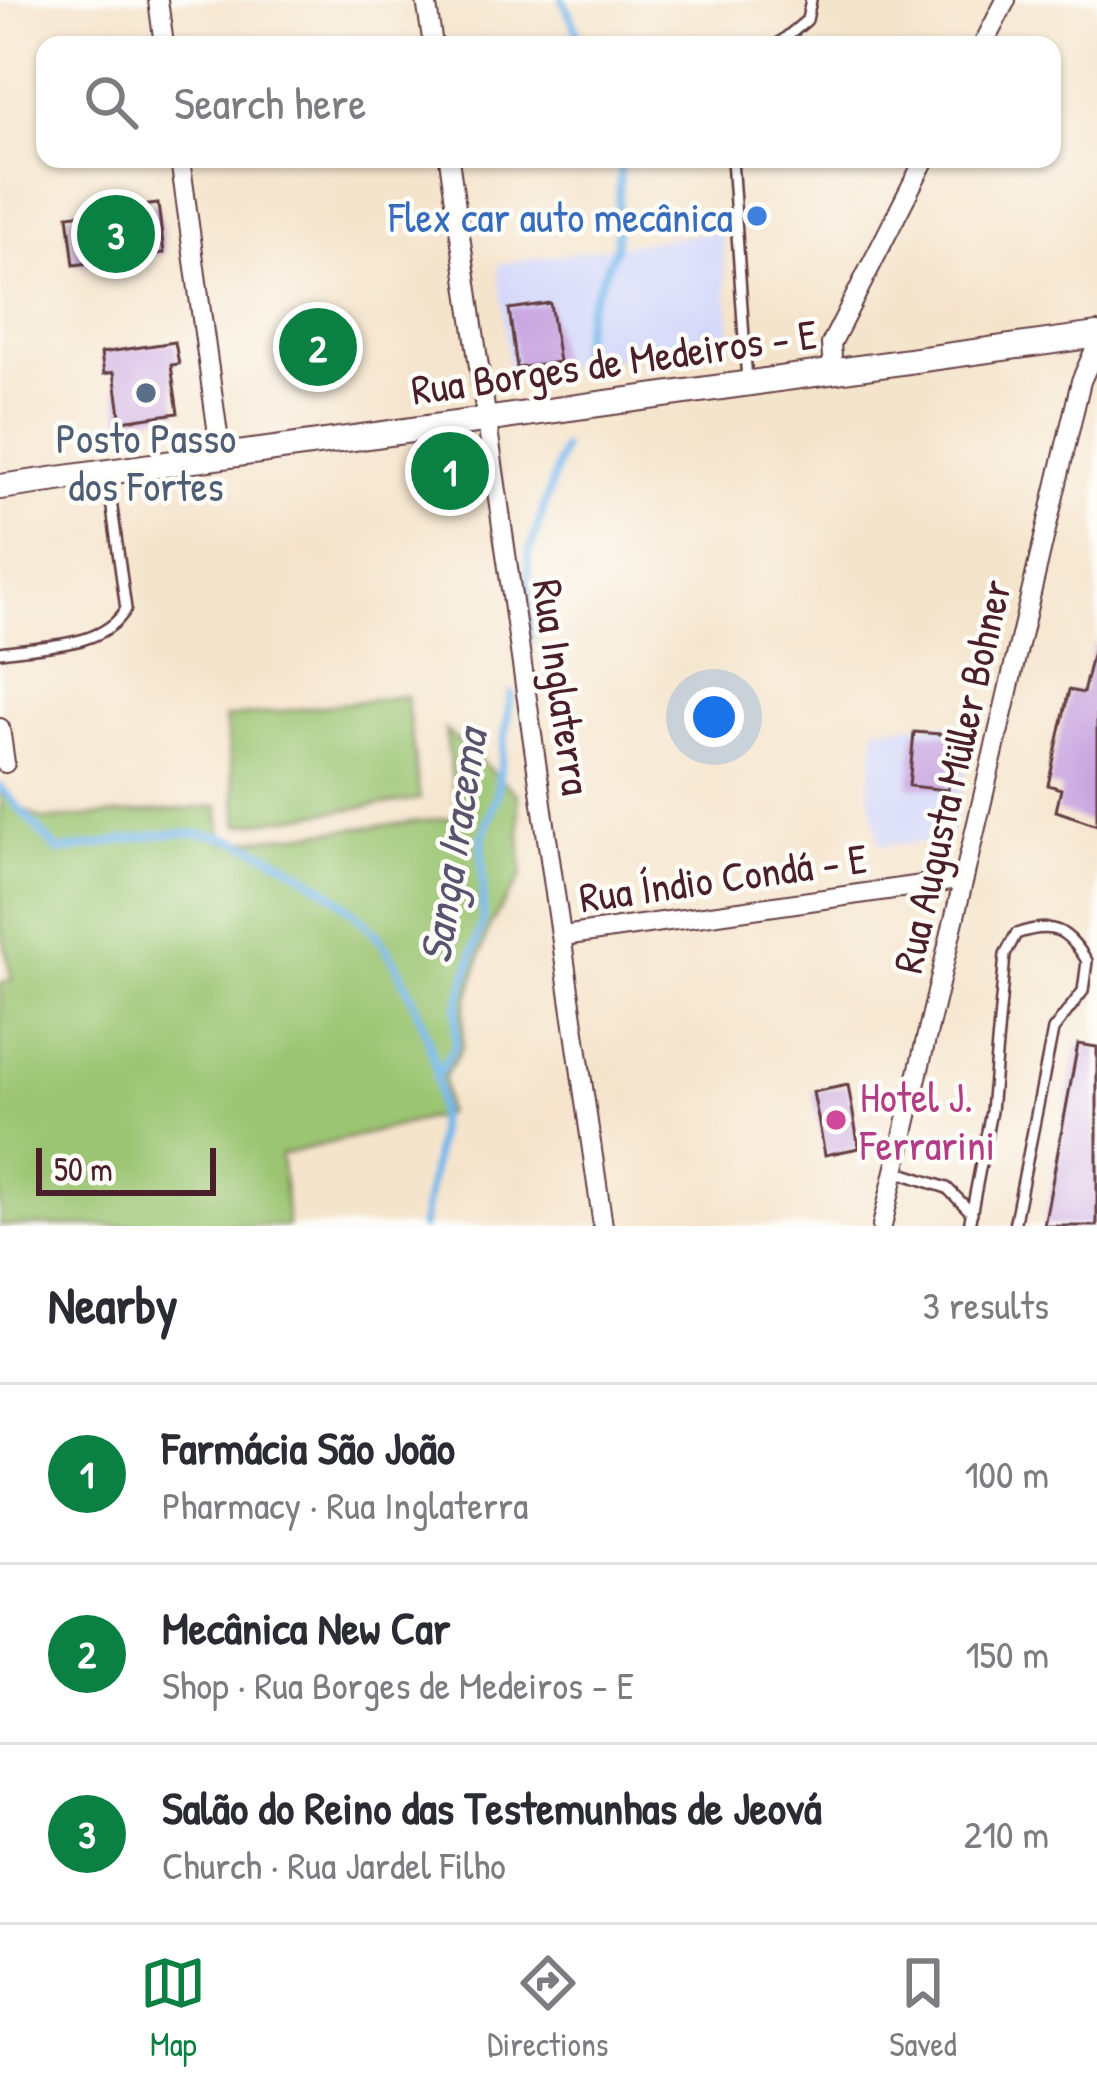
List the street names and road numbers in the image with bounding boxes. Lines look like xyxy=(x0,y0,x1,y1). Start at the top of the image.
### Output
street label: Rua Borges de Medeiros - E xyxy=(408,304,820,418)
street label: Rua Augusta Müller Bohner xyxy=(878,574,1024,978)
street label: Rua Inglaterra xyxy=(520,576,606,798)
street label: Rua Índio Condá - E xyxy=(576,829,870,925)

